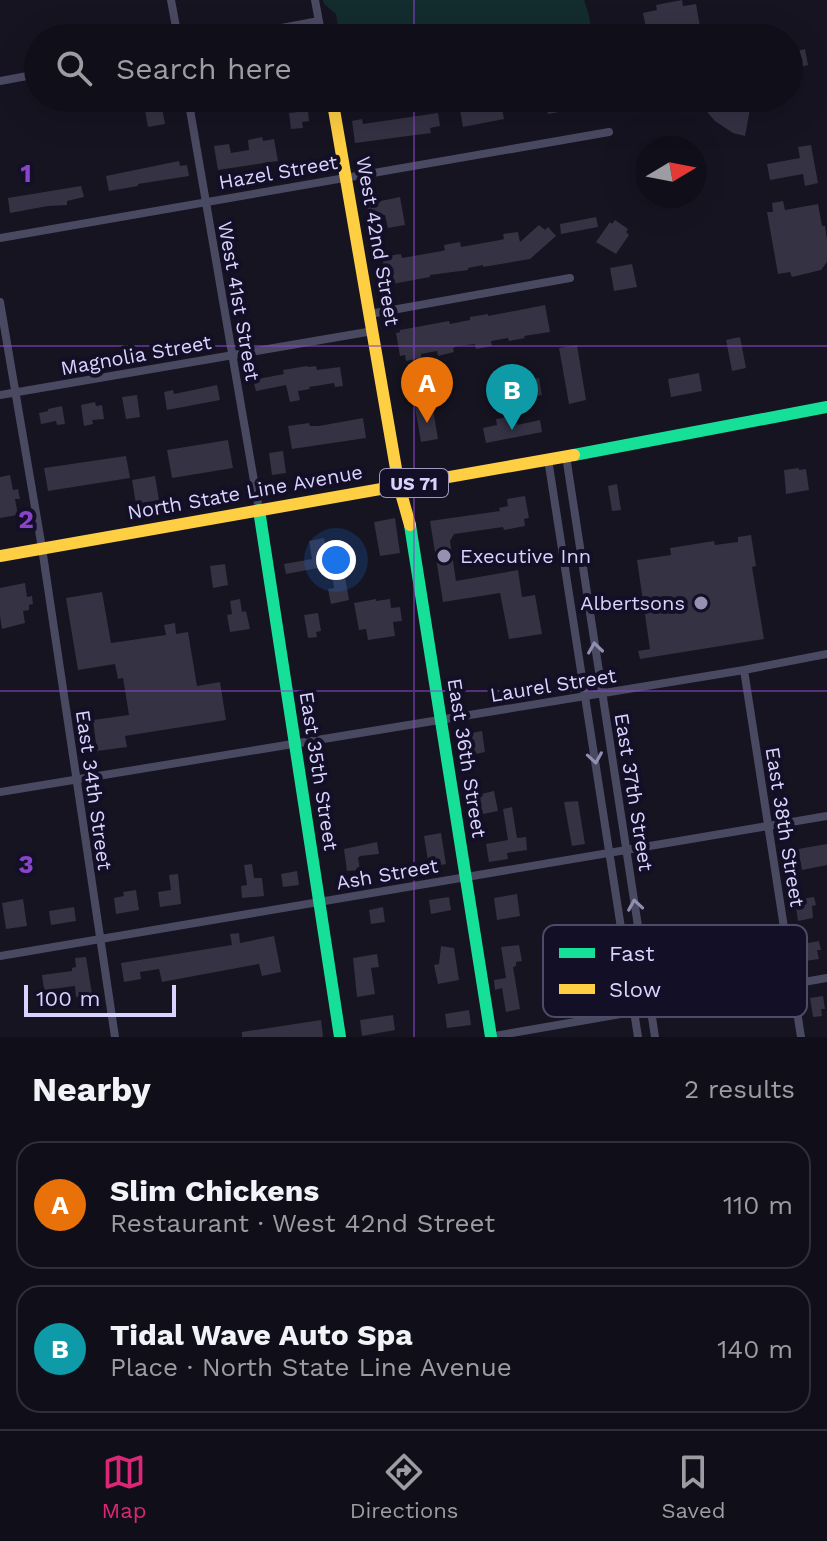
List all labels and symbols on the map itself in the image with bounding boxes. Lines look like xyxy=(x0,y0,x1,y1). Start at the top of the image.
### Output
north arrow xyxy=(635,136,707,208)
street label: Hazel Street xyxy=(217,150,340,194)
street label: West 42nd Street xyxy=(351,154,405,328)
text: 1 xyxy=(20,158,32,188)
street label: West 41st Street xyxy=(213,219,265,383)
street label: Magnolia Street xyxy=(59,330,214,380)
pin: A xyxy=(401,357,453,423)
pin: B xyxy=(486,364,538,430)
street label: North State Line Avenue xyxy=(125,459,365,525)
road number: US 71 xyxy=(380,469,448,497)
text: 2 xyxy=(18,504,34,534)
your location xyxy=(316,540,356,580)
place label: Executive Inn xyxy=(460,544,591,568)
marker: Executive Inn xyxy=(435,547,453,565)
place label: Albertsons xyxy=(580,591,685,615)
marker: Albertsons xyxy=(692,594,710,612)
one-way arrow xyxy=(587,641,604,655)
street label: Laurel Street xyxy=(488,663,618,707)
street label: East 36th Street xyxy=(443,676,492,840)
street label: East 35th Street xyxy=(295,690,344,853)
street label: East 34th Street xyxy=(71,708,117,872)
street label: East 37th Street xyxy=(610,711,658,873)
street label: East 38th Street xyxy=(761,745,810,909)
one-way arrow xyxy=(585,751,602,765)
text: 3 xyxy=(18,849,34,879)
street label: Ash Street xyxy=(334,853,440,895)
one-way arrow xyxy=(628,898,645,911)
legend xyxy=(543,925,807,1017)
text: Fast xyxy=(609,941,655,966)
text: Slow xyxy=(609,977,661,1002)
scale bar xyxy=(24,981,176,1017)

